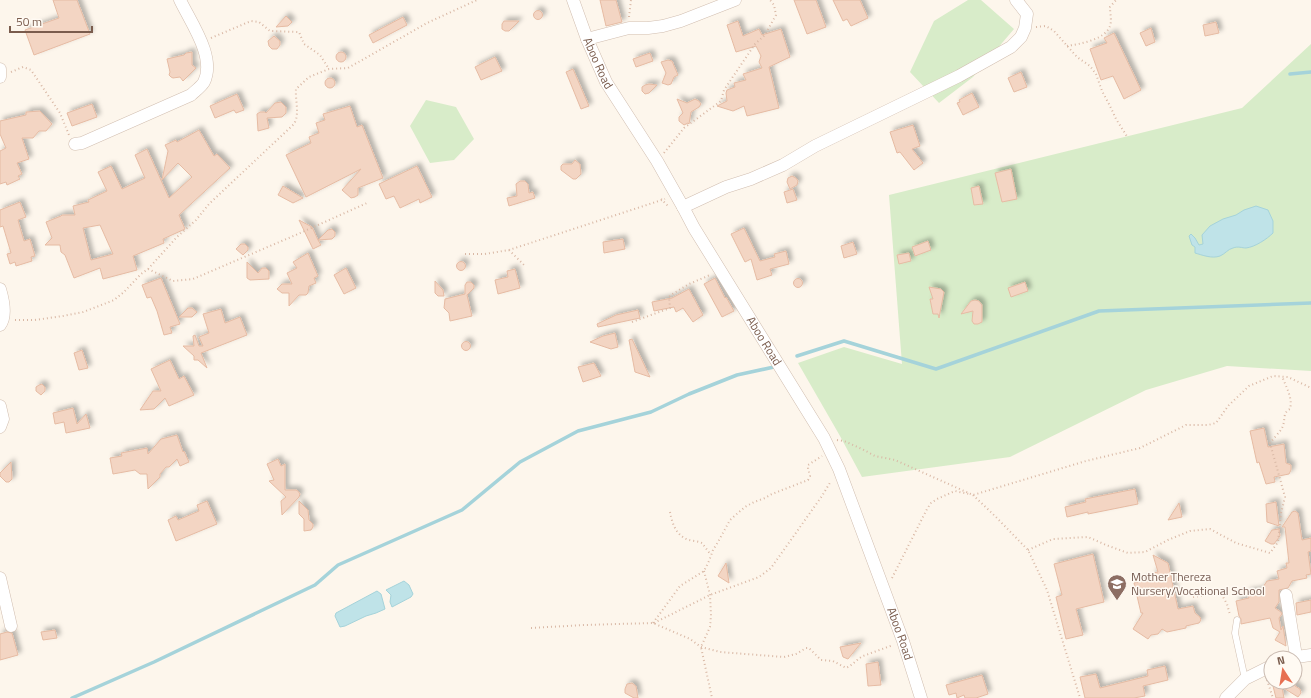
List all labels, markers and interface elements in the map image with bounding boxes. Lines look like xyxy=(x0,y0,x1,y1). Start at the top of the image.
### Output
scale bar xyxy=(10,8,92,34)
text: 50 m xyxy=(16,12,42,31)
street label: Aboo Road xyxy=(578,34,618,93)
street label: Aboo Road xyxy=(742,312,787,369)
place label: Mother Thereza Nursery/Vocational School xyxy=(1131,567,1265,600)
school or university icon: Mother Thereza Nursery/Vocational School xyxy=(1106,573,1128,601)
street label: Aboo Road xyxy=(882,604,918,662)
north arrow xyxy=(1263,650,1303,690)
text: N xyxy=(1276,652,1286,669)

